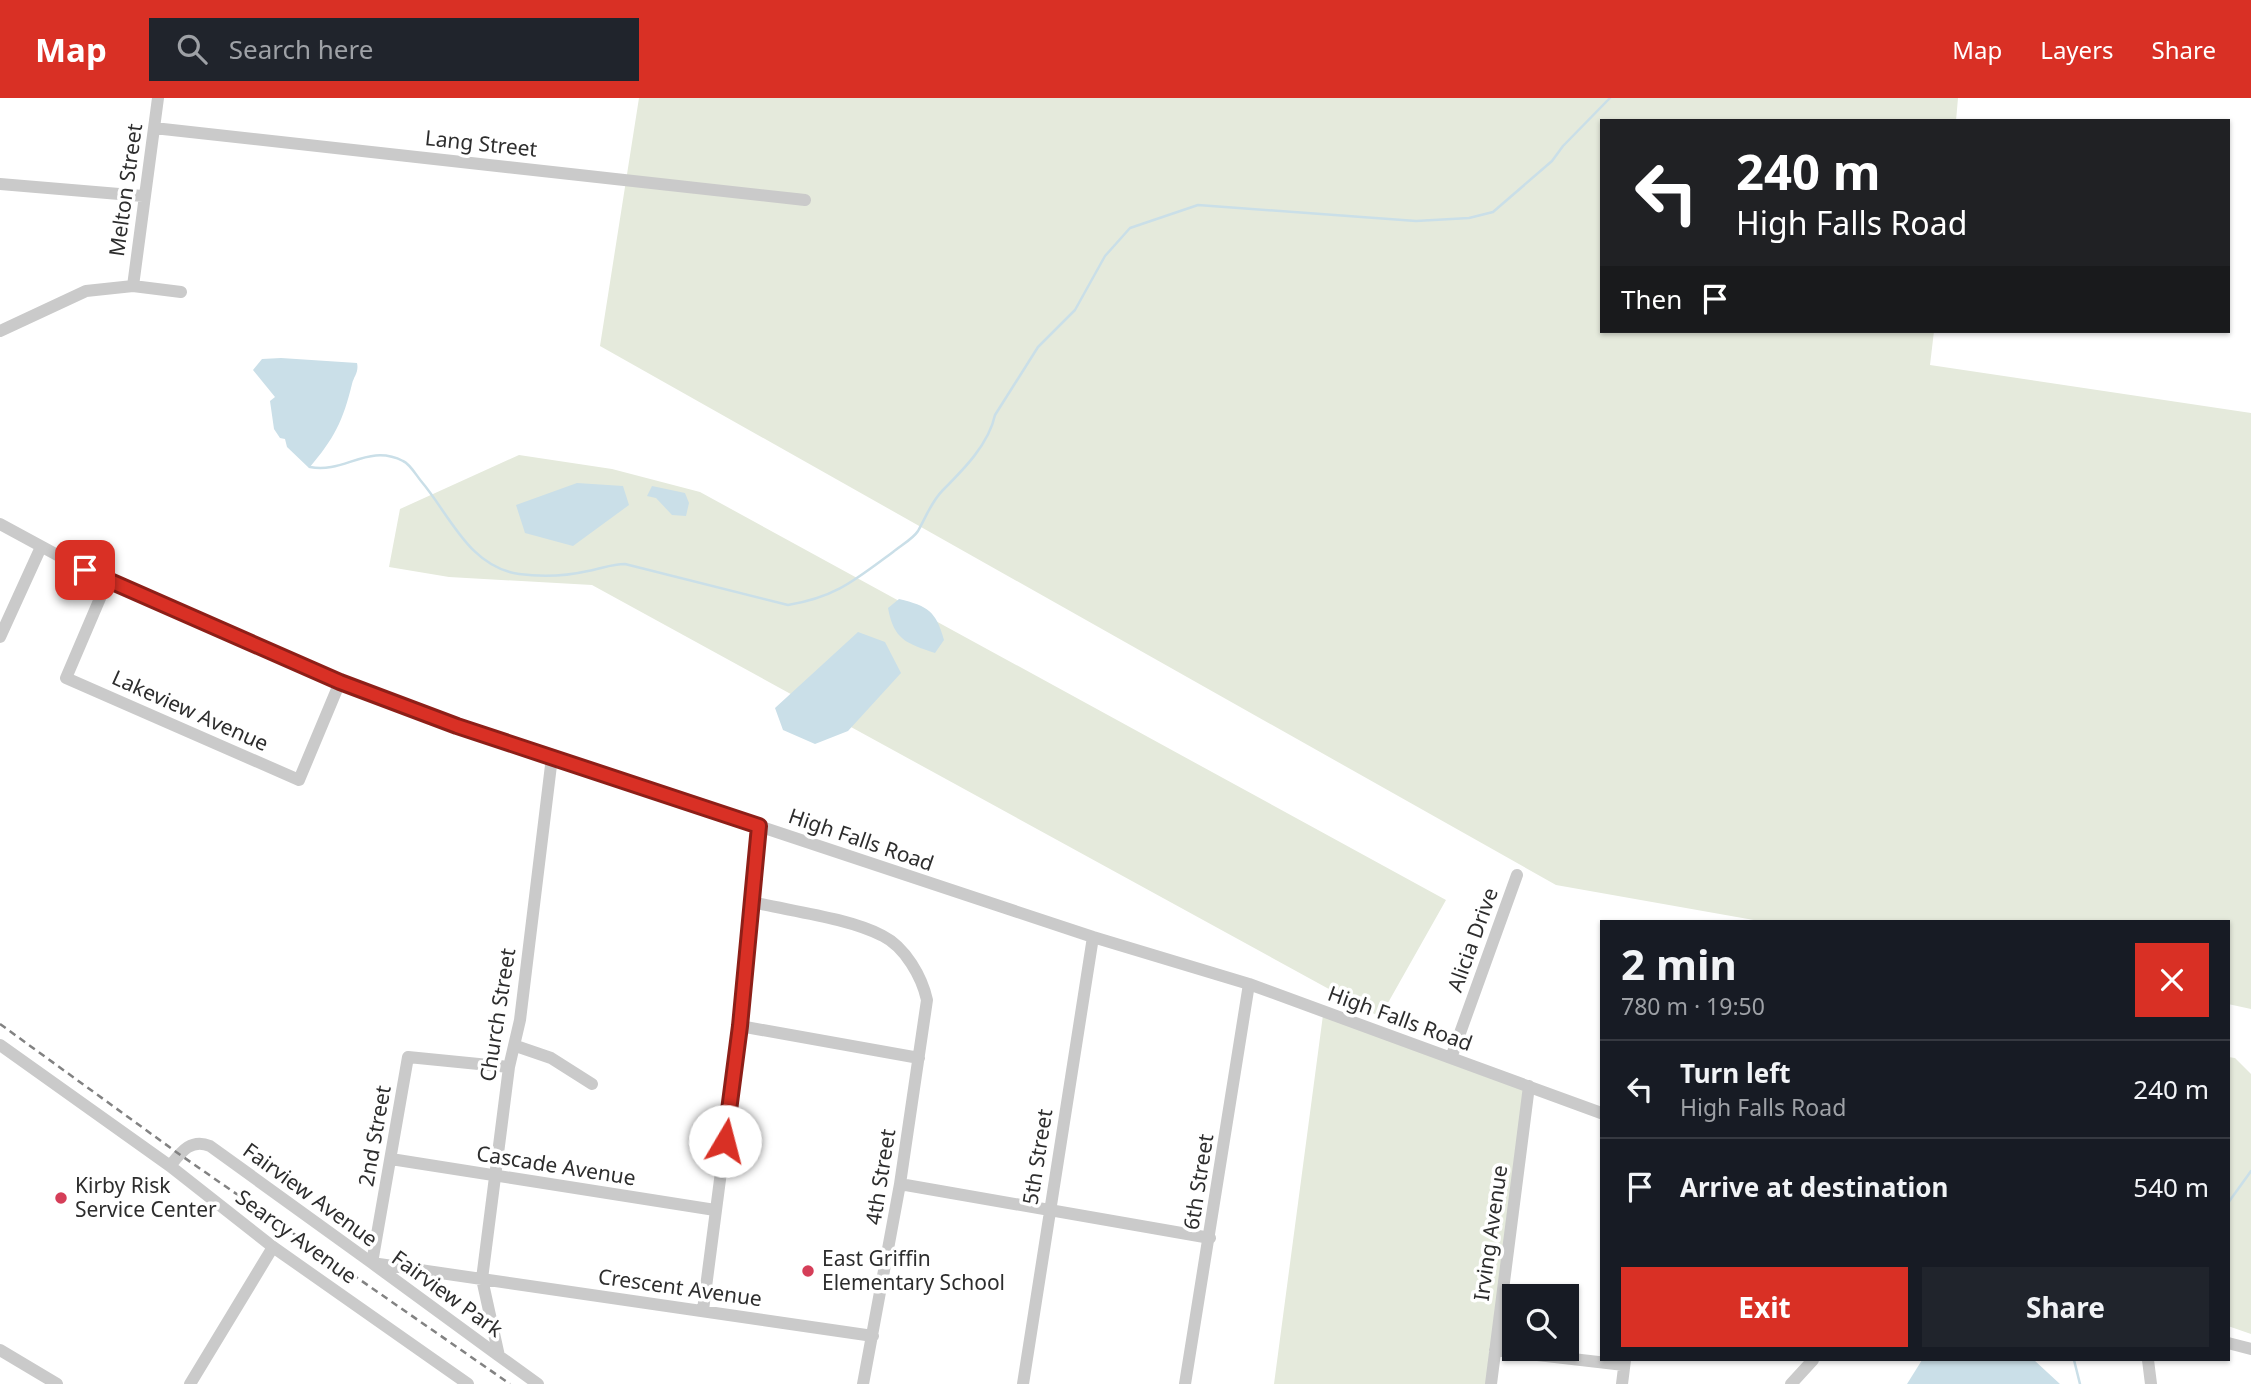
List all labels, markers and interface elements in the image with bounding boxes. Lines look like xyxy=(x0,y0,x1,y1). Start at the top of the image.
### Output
search box xyxy=(149,18,639,81)
text: Map xyxy=(35,27,107,72)
icon: search xyxy=(173,30,211,68)
text: Search here xyxy=(229,31,373,67)
text: Map xyxy=(1952,33,2002,66)
text: Layers xyxy=(2040,33,2114,66)
text: Share xyxy=(2152,33,2216,66)
street label: Melton Street xyxy=(102,121,148,258)
street label: Lang Street xyxy=(424,123,539,163)
text: 240 m xyxy=(1736,138,1881,204)
icon: left xyxy=(1621,147,1712,238)
text: High Falls Road xyxy=(1736,201,1967,244)
icon: arrive xyxy=(1696,280,1734,318)
text: Then xyxy=(1621,281,1682,317)
pin xyxy=(55,540,115,600)
icon: arrive xyxy=(66,551,104,589)
street label: Lakeview Avenue xyxy=(108,663,273,757)
street label: High Falls Road xyxy=(785,801,938,877)
street label: Alicia Drive xyxy=(1440,884,1504,996)
text: 2 min xyxy=(1621,935,1737,992)
button: close xyxy=(2135,943,2209,1017)
street label: Church Street xyxy=(473,946,521,1084)
street label: High Falls Road xyxy=(1324,979,1476,1057)
text: 780 m · 19:50 xyxy=(1621,990,1765,1022)
text: Turn left xyxy=(1680,1055,1791,1091)
icon: left xyxy=(1621,1070,1659,1108)
text: 240 m xyxy=(2133,1071,2209,1107)
street label: 2nd Street xyxy=(351,1083,397,1188)
text: High Falls Road xyxy=(1680,1091,1846,1123)
position arrow xyxy=(688,1104,762,1178)
street label: 5th Street xyxy=(1016,1107,1058,1207)
street label: 4th Street xyxy=(859,1127,901,1227)
street label: 6th Street xyxy=(1177,1132,1219,1232)
street label: Fairview Avenue xyxy=(238,1136,384,1253)
street label: Cascade Avenue xyxy=(474,1139,638,1191)
street label: Irving Avenue xyxy=(1467,1163,1513,1303)
icon: arrive xyxy=(1621,1168,1659,1206)
text: Arrive at destination xyxy=(1680,1169,1949,1205)
text: 540 m xyxy=(2133,1169,2209,1205)
place label: Kirby Risk Service Center xyxy=(75,1171,217,1223)
street label: Searcy Avenue xyxy=(230,1183,363,1290)
marker: Kirby Risk Service Center xyxy=(53,1190,69,1206)
street label: Fairview Park xyxy=(387,1243,509,1343)
place label: East Griffin Elementary School xyxy=(822,1244,1005,1296)
street label: Crescent Avenue xyxy=(596,1262,764,1312)
marker: East Griffin Elementary School xyxy=(800,1263,816,1279)
button: Exit xyxy=(1621,1267,1908,1347)
button: Share xyxy=(1922,1267,2209,1347)
map controls xyxy=(1502,1284,1579,1361)
button: search xyxy=(1502,1284,1579,1361)

